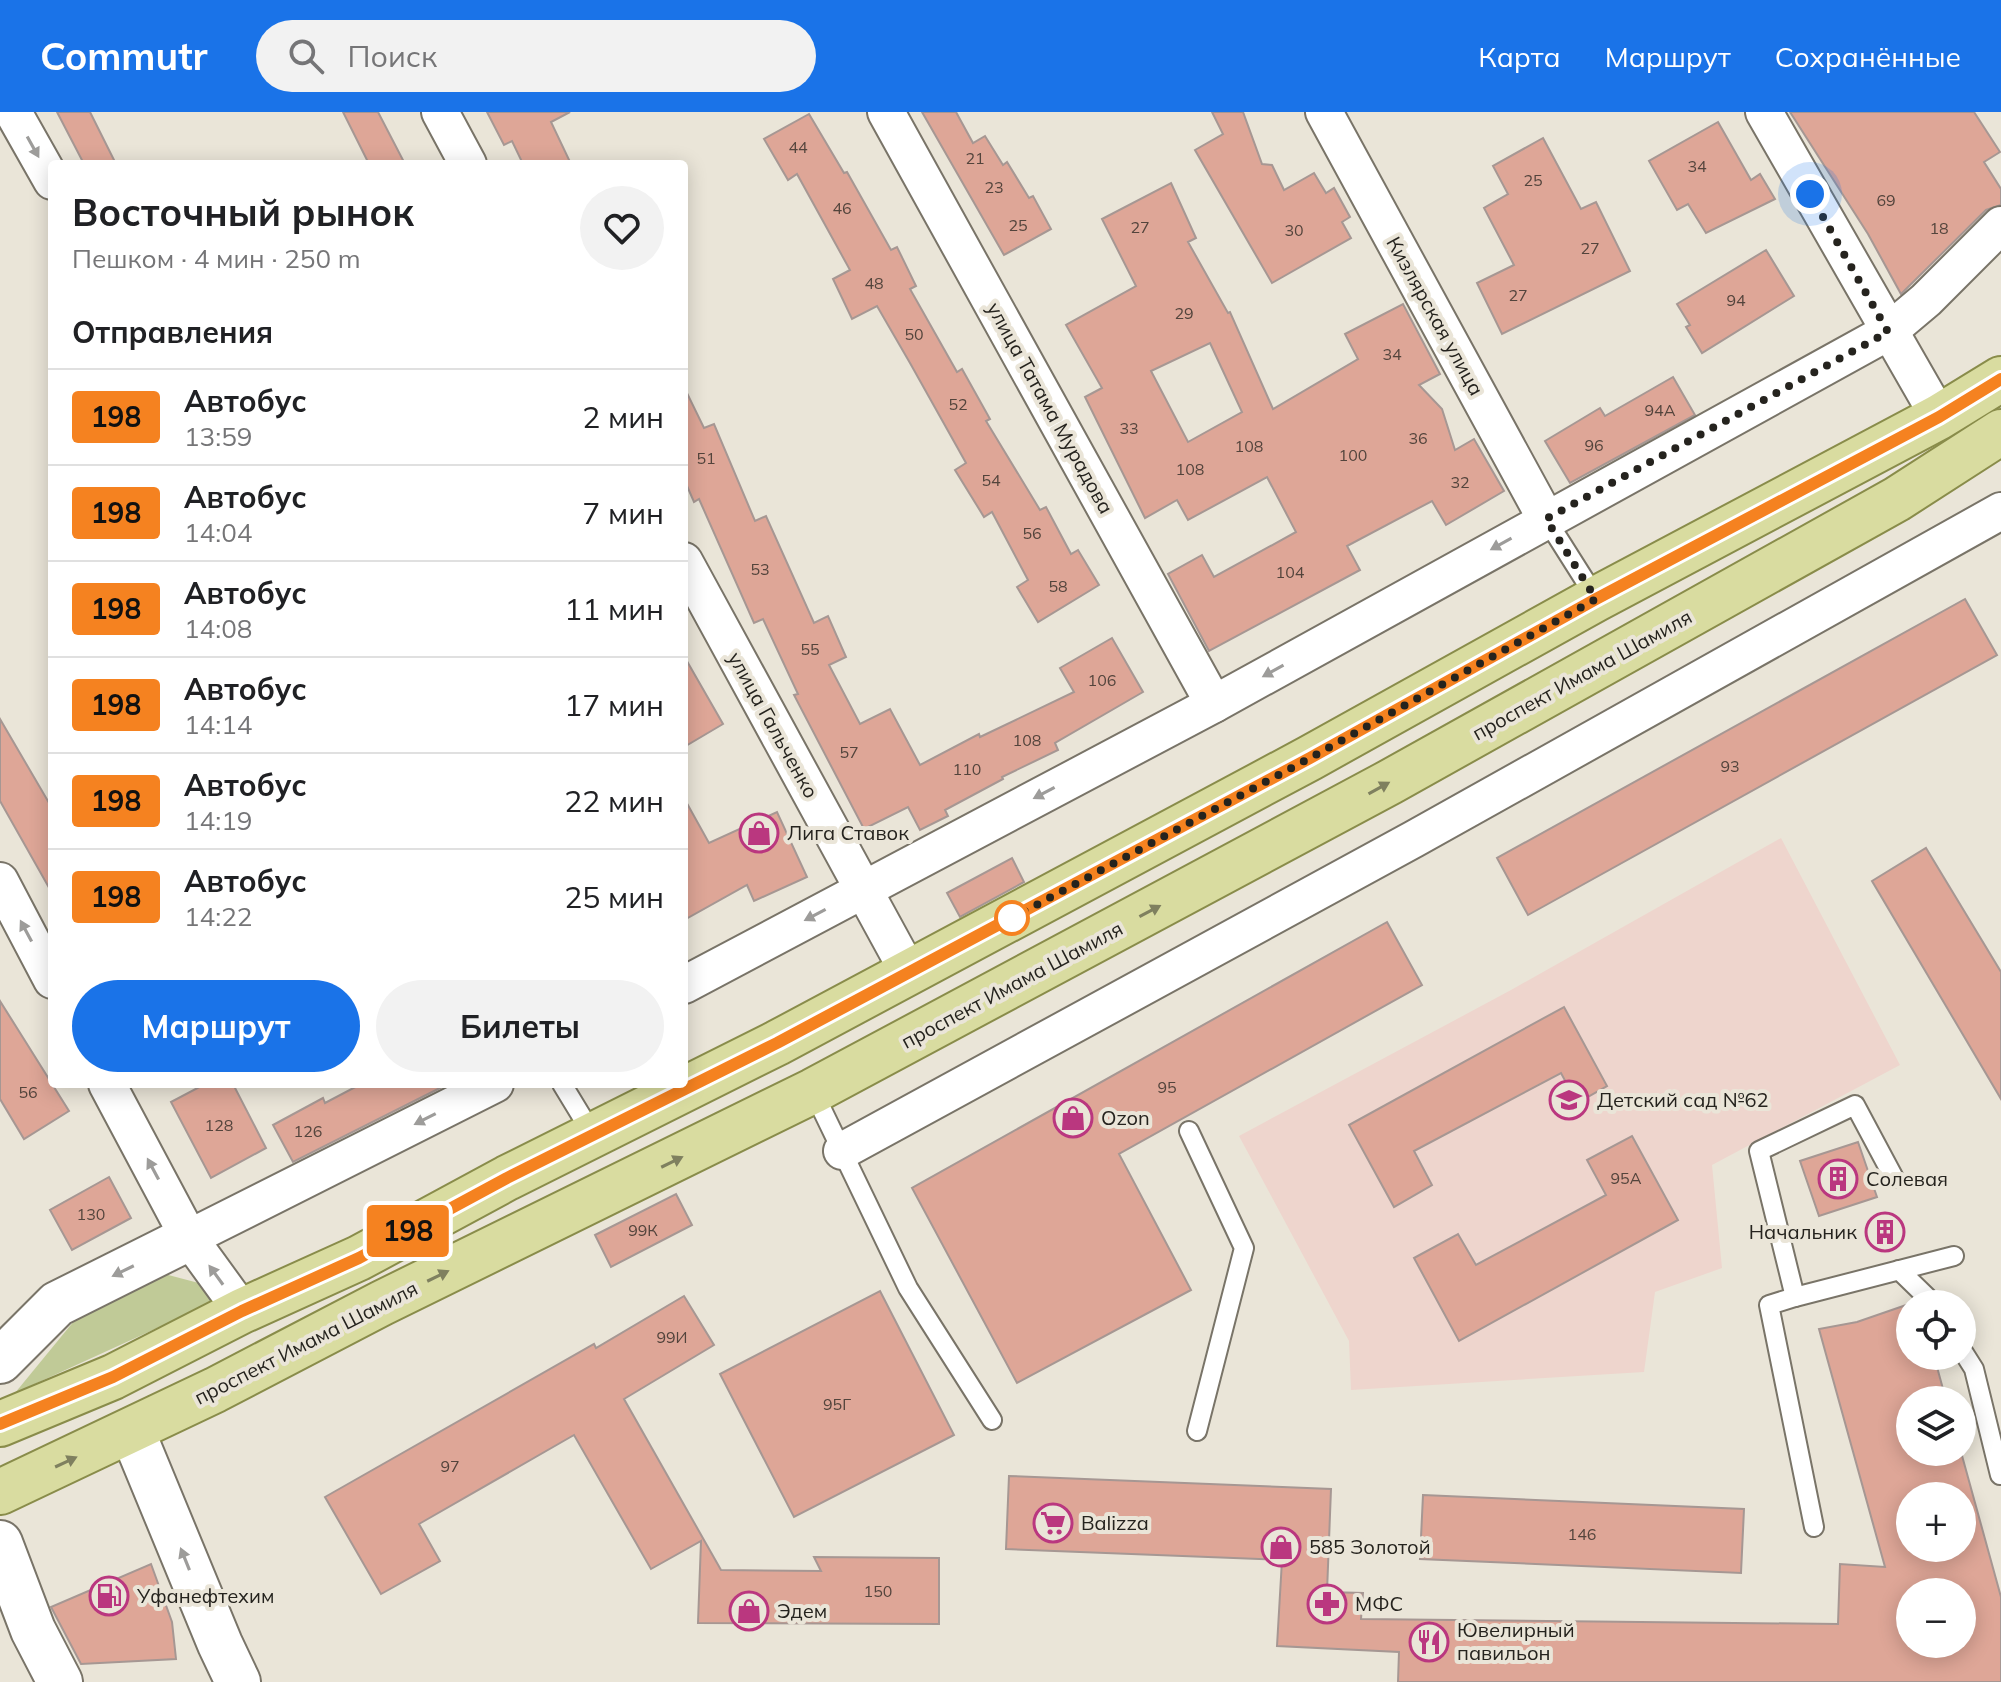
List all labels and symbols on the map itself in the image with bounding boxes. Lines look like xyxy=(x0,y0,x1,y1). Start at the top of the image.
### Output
one-way arrow xyxy=(26,135,39,158)
house number: 44 xyxy=(788,137,808,157)
house number: 21 xyxy=(965,148,985,168)
house number: 34 xyxy=(1687,156,1707,176)
house number: 25 xyxy=(1523,170,1543,190)
your location xyxy=(1790,174,1830,214)
house number: 23 xyxy=(984,177,1004,197)
house number: 69 xyxy=(1876,190,1896,210)
house number: 46 xyxy=(832,198,852,218)
house number: 25 xyxy=(1008,215,1028,235)
house number: 27 xyxy=(1130,217,1150,237)
house number: 18 xyxy=(1929,218,1949,238)
house number: 30 xyxy=(1284,220,1304,240)
street label: Кизлярская улица xyxy=(1381,232,1489,400)
house number: 27 xyxy=(1580,238,1600,258)
house number: 48 xyxy=(864,273,884,293)
house number: 27 xyxy=(1508,285,1528,305)
house number: 94 xyxy=(1726,290,1746,310)
street label: улица Татама Мурадова xyxy=(982,298,1119,518)
house number: 29 xyxy=(1174,303,1194,323)
house number: 50 xyxy=(904,324,924,344)
house number: 34 xyxy=(1382,344,1402,364)
house number: 52 xyxy=(948,394,968,414)
house number: 94А xyxy=(1645,400,1676,420)
house number: 33 xyxy=(1119,418,1139,438)
house number: 36 xyxy=(1408,428,1428,448)
house number: 96 xyxy=(1584,435,1604,455)
house number: 108 xyxy=(1235,436,1263,456)
house number: 100 xyxy=(1339,445,1367,465)
house number: 51 xyxy=(696,448,716,468)
house number: 108 xyxy=(1176,459,1204,479)
house number: 54 xyxy=(981,470,1001,490)
house number: 32 xyxy=(1450,472,1470,492)
house number: 56 xyxy=(1022,523,1042,543)
one-way arrow xyxy=(1490,537,1512,551)
house number: 53 xyxy=(750,559,770,579)
house number: 104 xyxy=(1276,562,1305,582)
house number: 58 xyxy=(1048,576,1068,596)
street label: проспект Имама Шамиля xyxy=(1468,604,1696,745)
house number: 55 xyxy=(800,639,820,659)
street label: улица Гальченко xyxy=(723,647,824,802)
one-way arrow xyxy=(1262,664,1285,677)
house number: 106 xyxy=(1088,670,1116,690)
house number: 108 xyxy=(1013,730,1041,750)
house number: 57 xyxy=(839,742,859,762)
house number: 93 xyxy=(1720,756,1740,776)
house number: 110 xyxy=(953,759,981,779)
one-way arrow xyxy=(1368,781,1390,795)
one-way arrow xyxy=(1033,787,1056,800)
shop icon: Лига Ставок xyxy=(738,812,780,854)
place label: Лига Ставок xyxy=(787,820,909,845)
unlabelled marker xyxy=(995,901,1029,935)
one-way arrow xyxy=(1139,904,1161,918)
one-way arrow xyxy=(803,909,826,922)
street label: проспект Имама Шамиля xyxy=(897,915,1127,1054)
one-way arrow xyxy=(19,919,33,942)
house number: 95 xyxy=(1157,1077,1177,1097)
school or university icon: Детский сад №62 xyxy=(1548,1079,1590,1121)
house number: 56 xyxy=(18,1082,38,1102)
place label: Детский сад №62 xyxy=(1597,1087,1768,1112)
shop icon: Ozon xyxy=(1052,1097,1094,1139)
place label: Ozon xyxy=(1101,1105,1150,1130)
one-way arrow xyxy=(414,1112,437,1126)
house number: 128 xyxy=(205,1115,233,1135)
house number: 126 xyxy=(294,1121,322,1141)
one-way arrow xyxy=(660,1155,683,1168)
one-way arrow xyxy=(146,1158,159,1181)
building icon: Солевая xyxy=(1817,1158,1859,1200)
place label: Солевая xyxy=(1866,1166,1948,1191)
house number: 95А xyxy=(1611,1168,1642,1188)
house number: 130 xyxy=(77,1204,105,1224)
line badge: 198 xyxy=(362,1205,454,1257)
building icon: Начальник xyxy=(1864,1211,1906,1253)
place label: Начальник xyxy=(1749,1219,1857,1244)
house number: 99К xyxy=(628,1220,658,1240)
one-way arrow xyxy=(111,1264,134,1278)
one-way arrow xyxy=(208,1264,224,1285)
one-way arrow xyxy=(427,1269,450,1283)
street label: проспект Имама Шамиля xyxy=(190,1275,422,1410)
house number: 99И xyxy=(656,1327,688,1347)
house number: 95Г xyxy=(823,1394,851,1414)
one-way arrow xyxy=(54,1456,78,1469)
house number: 97 xyxy=(440,1456,460,1476)
supermarket icon: Balizza xyxy=(1032,1502,1074,1544)
place label: Balizza xyxy=(1081,1510,1149,1535)
house number: 146 xyxy=(1568,1524,1596,1544)
shop icon: 585 Золотой xyxy=(1260,1526,1302,1568)
place label: 585 Золотой xyxy=(1309,1534,1431,1559)
one-way arrow xyxy=(179,1547,192,1571)
fuel station icon: Уфанефтехим xyxy=(88,1575,130,1617)
house number: 150 xyxy=(864,1581,892,1601)
place label: Уфанефтехим xyxy=(136,1583,274,1608)
pharmacy icon: МФС xyxy=(1306,1583,1348,1625)
shop icon: Эдем xyxy=(728,1590,770,1632)
place label: МФС xyxy=(1355,1591,1403,1616)
place label: Эдем xyxy=(777,1598,827,1623)
place label: Ювелирный павильон xyxy=(1457,1617,1575,1665)
restaurant icon: Ювелирный павильон xyxy=(1408,1621,1450,1663)

